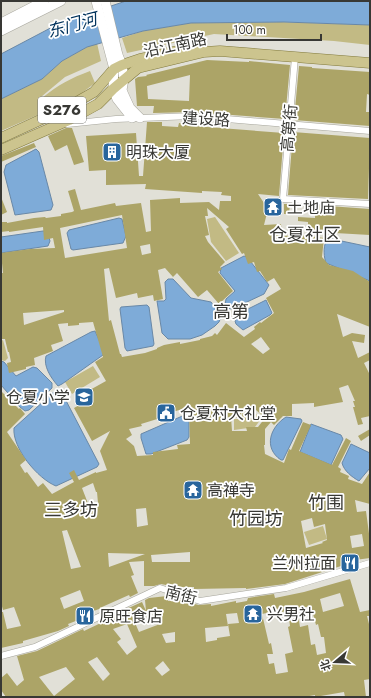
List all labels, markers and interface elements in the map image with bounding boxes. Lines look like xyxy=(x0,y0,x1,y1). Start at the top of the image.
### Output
water label: 东门河 xyxy=(44,6,103,43)
scale bar xyxy=(227,16,321,42)
text: 100 m xyxy=(233,21,266,39)
street label: 沿江南路 xyxy=(141,27,209,63)
road number: S276 xyxy=(38,97,86,123)
street label: 高第街 xyxy=(275,103,303,153)
street label: 建设路 xyxy=(181,106,231,132)
building icon: 明珠大厦 xyxy=(101,141,123,163)
place label: 明珠大厦 xyxy=(126,141,190,164)
temple icon: 土地庙 xyxy=(262,196,284,218)
place label: 土地庙 xyxy=(287,196,335,219)
district label: 仓夏社区 xyxy=(269,222,341,248)
district label: 高第 xyxy=(213,299,249,325)
place label: 仓夏小学 xyxy=(6,386,70,409)
school or university icon: 仓夏小学 xyxy=(73,386,95,408)
public building icon: 仓夏村大礼堂 xyxy=(155,402,177,424)
place label: 仓夏村大礼堂 xyxy=(180,402,276,425)
temple icon: 高禅寺 xyxy=(182,479,204,501)
place label: 高禅寺 xyxy=(207,479,255,502)
district label: 竹围 xyxy=(308,490,344,516)
district label: 三多坊 xyxy=(44,497,98,523)
district label: 竹园坊 xyxy=(229,506,283,532)
place label: 兰州拉面 xyxy=(272,552,336,575)
restaurant icon: 兰州拉面 xyxy=(339,552,361,574)
street label: 南街 xyxy=(163,580,199,610)
temple icon: 兴男社 xyxy=(242,603,264,625)
place label: 兴男社 xyxy=(267,603,315,626)
restaurant icon: 原旺食店 xyxy=(74,605,96,627)
place label: 原旺食店 xyxy=(99,605,163,628)
north arrow xyxy=(315,642,355,682)
text: 北 xyxy=(316,657,335,673)

